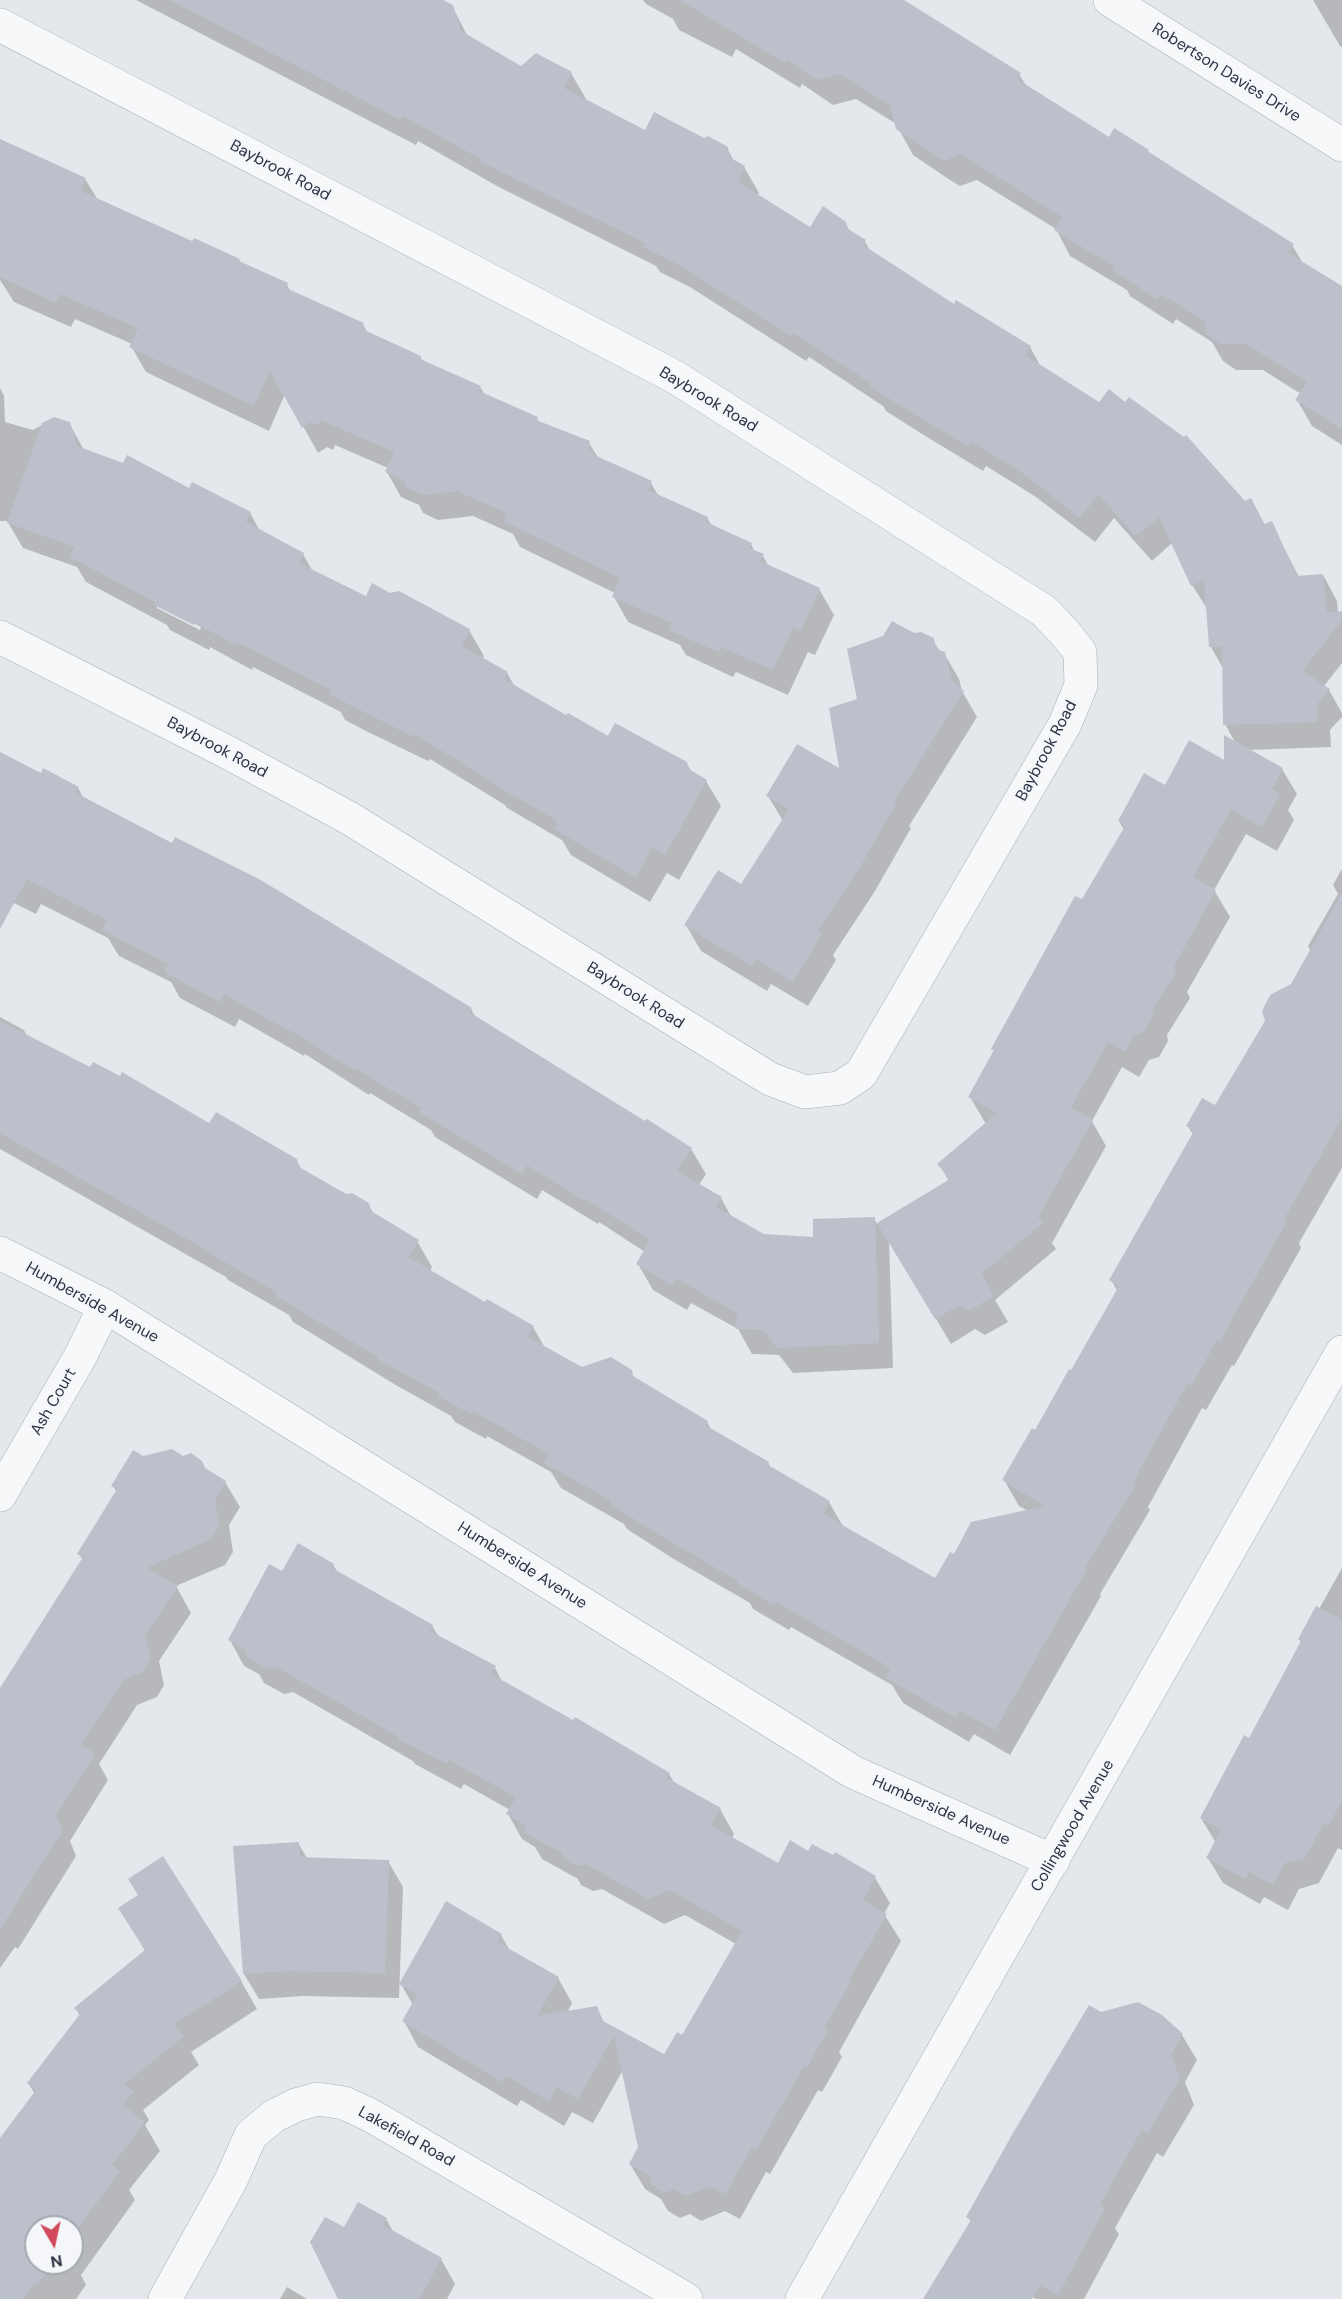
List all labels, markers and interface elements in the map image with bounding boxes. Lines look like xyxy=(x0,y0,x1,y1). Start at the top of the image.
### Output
street label: Robertson Davies Drive xyxy=(1148,19,1304,127)
street label: Baybrook Road xyxy=(226,136,334,206)
street label: Baybrook Road xyxy=(655,363,761,437)
street label: Baybrook Road xyxy=(1012,697,1082,805)
street label: Baybrook Road xyxy=(163,713,271,783)
street label: Baybrook Road xyxy=(583,958,687,1034)
street label: Humberside Avenue xyxy=(22,1258,162,1348)
street label: Ash Court xyxy=(27,1365,81,1439)
street label: Humberside Avenue xyxy=(454,1518,590,1614)
street label: Collingwood Avenue xyxy=(1027,1756,1119,1896)
street label: Humberside Avenue xyxy=(869,1772,1013,1850)
street label: Lakefield Road xyxy=(355,2103,457,2171)
north arrow xyxy=(24,2215,84,2275)
text: N xyxy=(49,2250,64,2273)

